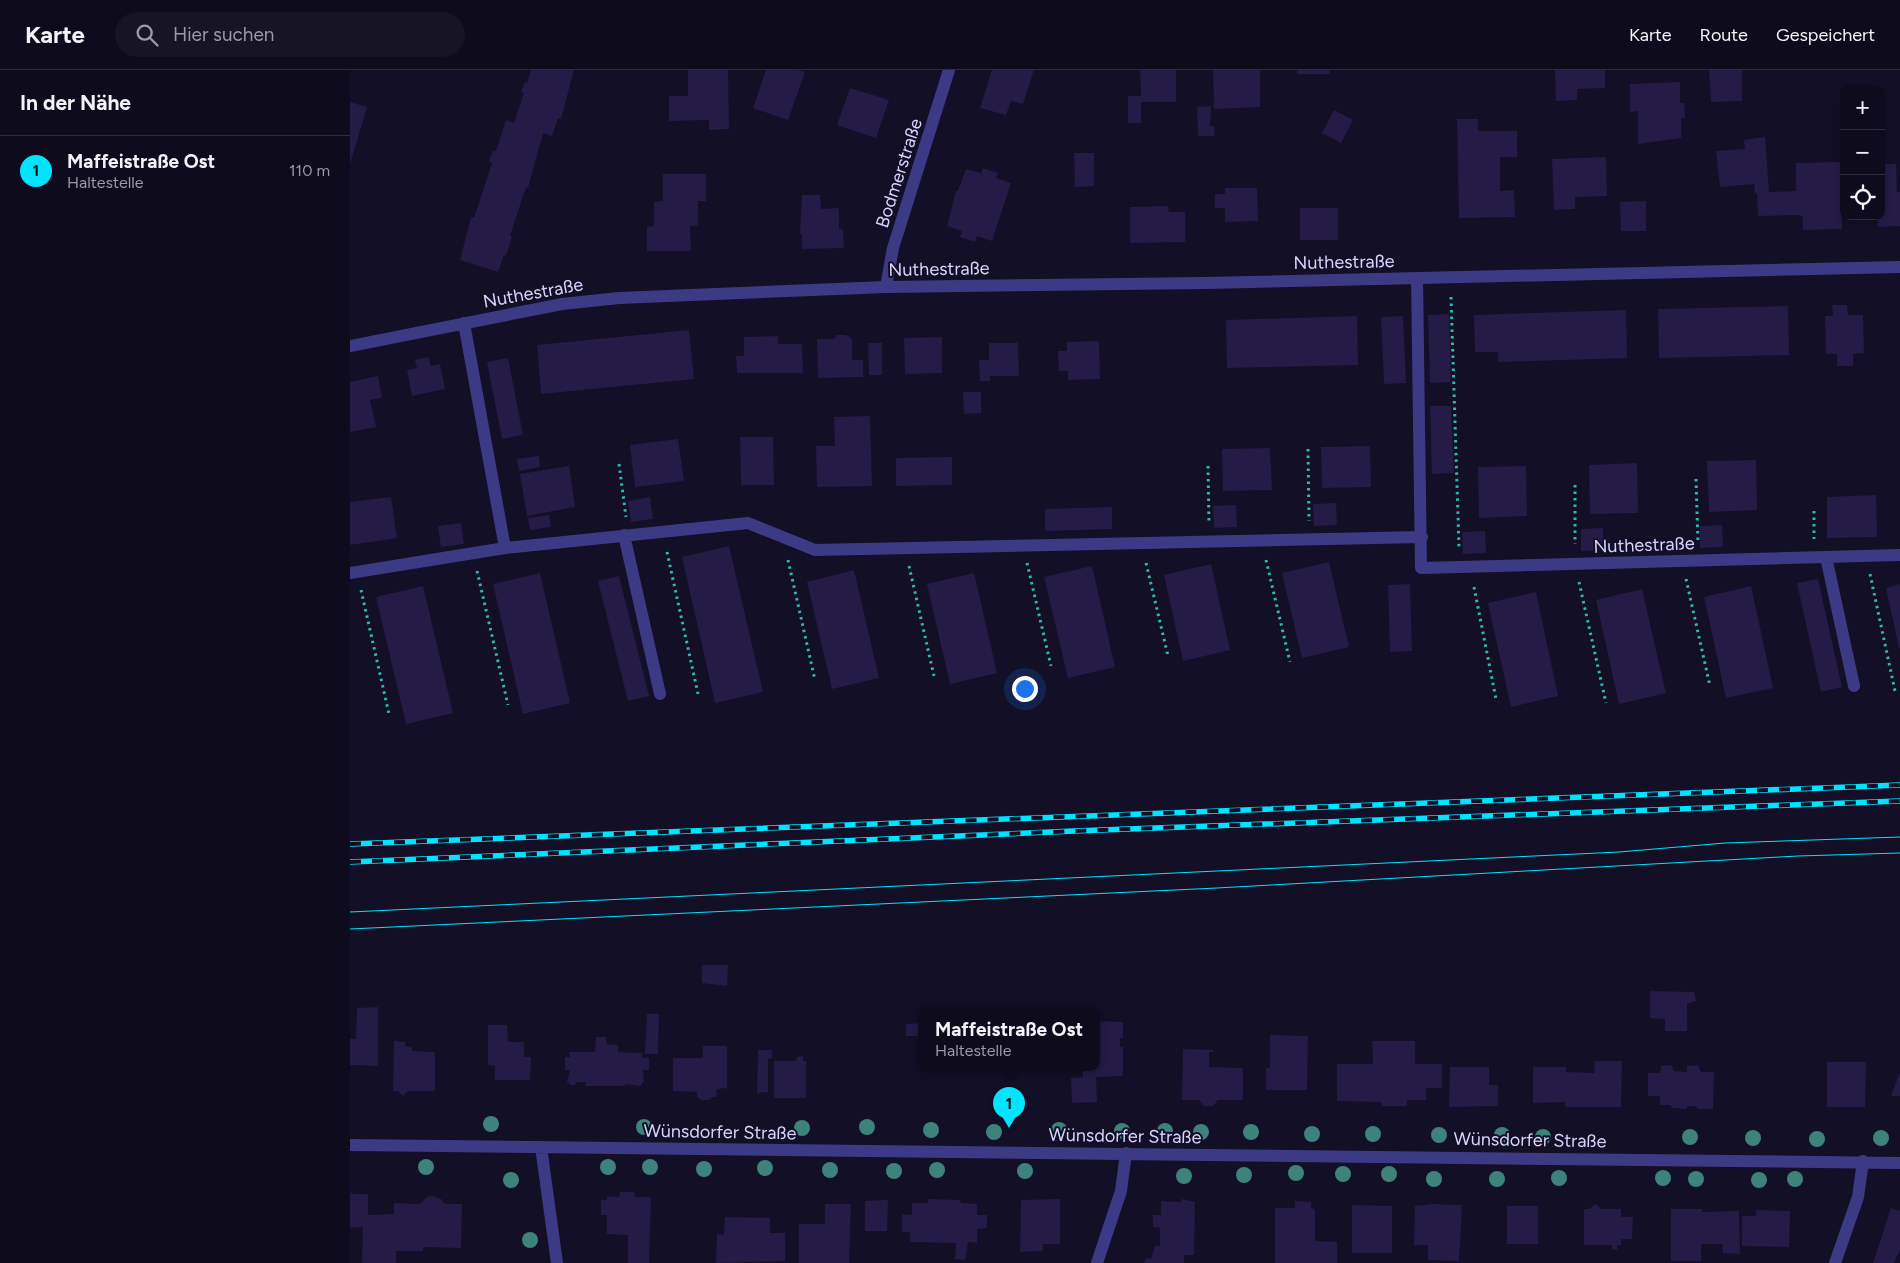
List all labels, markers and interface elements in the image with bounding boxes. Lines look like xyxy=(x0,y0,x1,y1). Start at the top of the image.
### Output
search box xyxy=(115,12,465,57)
text: Karte xyxy=(25,20,85,49)
icon: search xyxy=(133,21,161,49)
text: Hier suchen xyxy=(173,23,274,46)
text: Karte xyxy=(1629,24,1672,46)
text: Route xyxy=(1700,24,1748,46)
text: Gespeichert xyxy=(1776,24,1875,46)
map controls xyxy=(1840,85,1885,220)
button: + xyxy=(1840,85,1885,130)
text: In der Nähe xyxy=(20,90,131,115)
street label: Bodmerstraße xyxy=(871,115,927,230)
button: − xyxy=(1840,130,1885,175)
text: Maffeistraße Ost xyxy=(67,150,215,173)
text: 1 xyxy=(33,161,39,180)
text: 110 m xyxy=(289,161,330,180)
text: Haltestelle xyxy=(67,173,143,192)
button: locate xyxy=(1840,175,1885,220)
street label: Nuthestraße xyxy=(1293,250,1395,274)
street label: Nuthestraße xyxy=(888,257,990,281)
street label: Nuthestraße xyxy=(481,273,585,313)
street label: Nuthestraße xyxy=(1593,532,1695,558)
your location xyxy=(1012,676,1038,702)
popup xyxy=(918,1006,1100,1071)
text: Maffeistraße Ost xyxy=(935,1018,1083,1041)
text: Haltestelle xyxy=(935,1041,1011,1060)
pin: 1 xyxy=(993,1087,1025,1128)
street label: Wünsdorfer Straße xyxy=(643,1120,797,1144)
street label: Wünsdorfer Straße xyxy=(1048,1124,1202,1148)
street label: Wünsdorfer Straße xyxy=(1453,1128,1607,1152)

